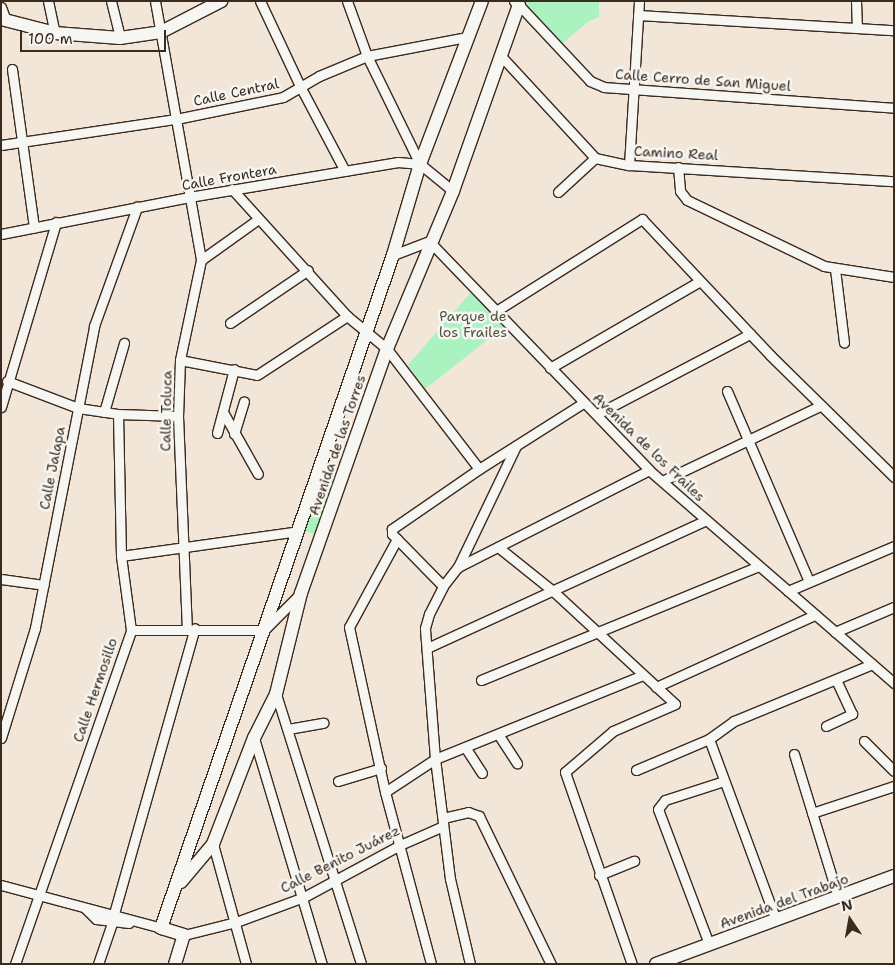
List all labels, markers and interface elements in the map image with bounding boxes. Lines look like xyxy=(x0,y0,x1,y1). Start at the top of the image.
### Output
scale bar xyxy=(22,20,169,52)
text: 100 m xyxy=(28,29,73,49)
street label: Calle Cerro de San Miguel xyxy=(615,65,791,95)
street label: Calle Central xyxy=(192,75,280,109)
street label: Camino Real xyxy=(633,142,719,164)
street label: Calle Frontera xyxy=(180,160,278,194)
park label: Parque de los Frailes xyxy=(439,308,507,341)
street label: Calle Toluca xyxy=(157,370,175,452)
street label: Avenida de las Torres xyxy=(305,372,369,518)
street label: Avenida de los Frailes xyxy=(589,389,709,505)
street label: Calle Jalapa xyxy=(36,425,68,511)
street label: Calle Hermosillo xyxy=(69,636,121,744)
street label: Calle Benito Juárez xyxy=(277,822,403,896)
street label: Avenida del Trabajo xyxy=(717,870,851,932)
north arrow xyxy=(825,895,875,945)
text: N xyxy=(840,895,854,915)

